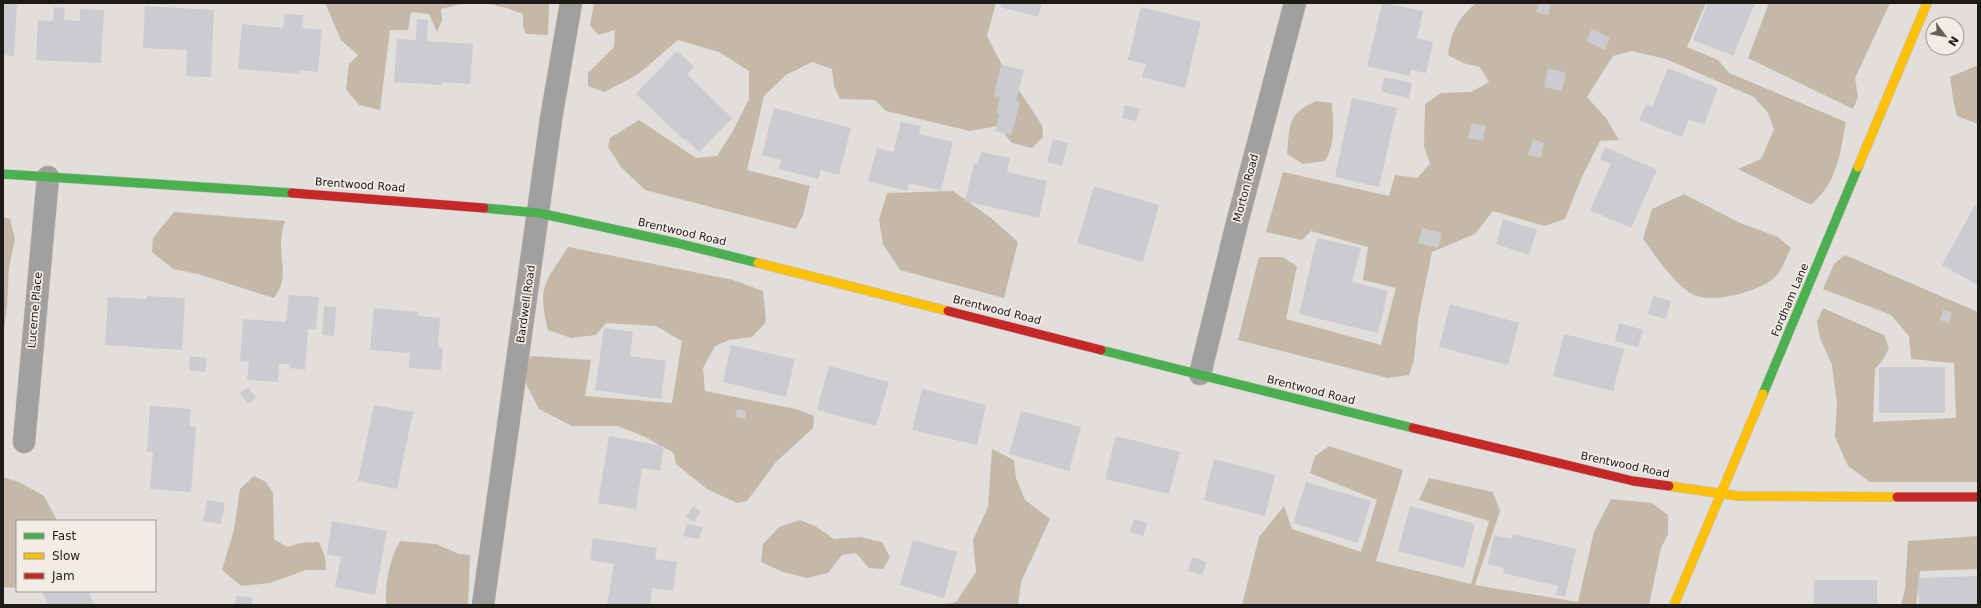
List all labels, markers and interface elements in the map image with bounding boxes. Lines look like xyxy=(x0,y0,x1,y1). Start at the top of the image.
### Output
north arrow xyxy=(1925,16,1965,56)
text: N xyxy=(1945,34,1961,48)
street label: Morton Road xyxy=(1231,153,1261,223)
street label: Brentwood Road xyxy=(314,175,406,195)
street label: Brentwood Road xyxy=(636,215,728,249)
street label: Fordham Lane xyxy=(1769,261,1811,339)
street label: Bardwell Road xyxy=(514,264,538,344)
street label: Lucerne Place xyxy=(25,271,45,349)
street label: Brentwood Road xyxy=(952,293,1042,327)
street label: Brentwood Road xyxy=(1266,373,1356,407)
street label: Brentwood Road xyxy=(1579,449,1671,481)
legend xyxy=(16,520,156,592)
text: Fast xyxy=(52,529,76,543)
text: Slow xyxy=(52,549,80,563)
text: Jam xyxy=(51,569,75,583)

